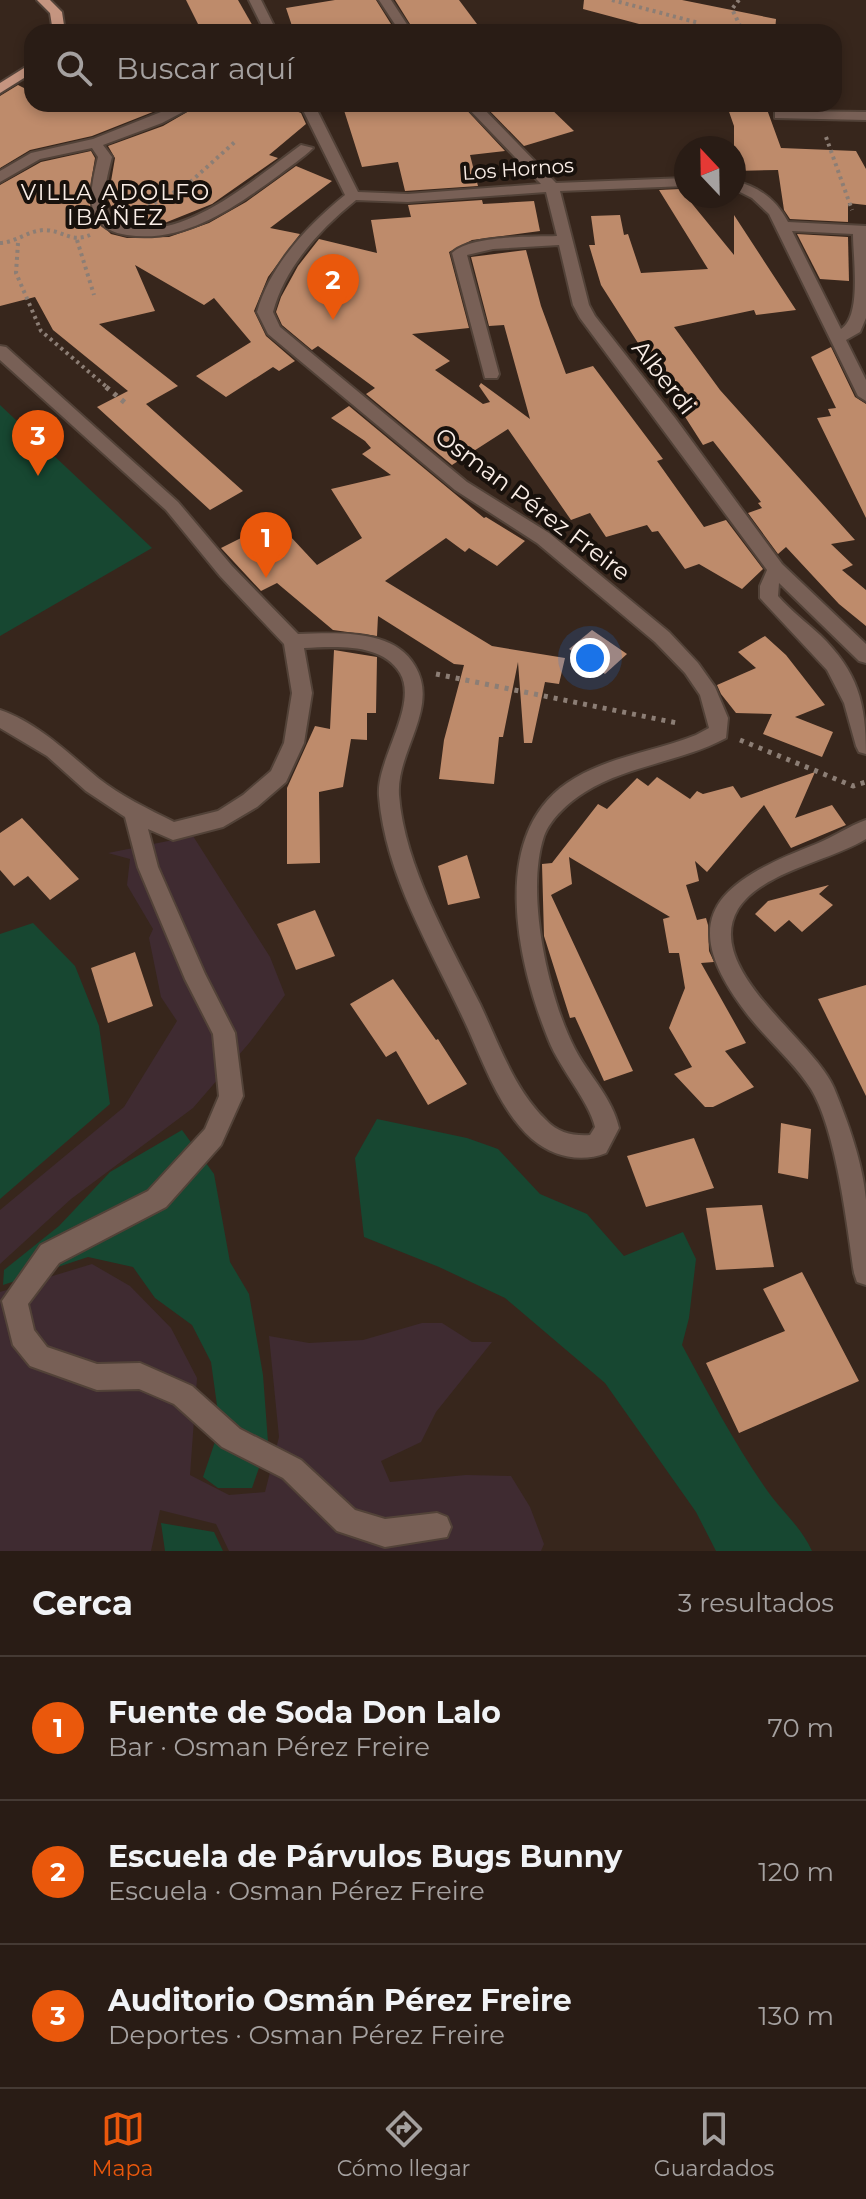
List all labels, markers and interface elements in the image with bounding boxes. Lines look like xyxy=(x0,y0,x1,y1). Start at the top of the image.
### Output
search box xyxy=(24,24,842,112)
icon: search xyxy=(52,46,96,90)
text: Buscar aquí xyxy=(116,50,294,87)
north arrow xyxy=(674,136,746,208)
street label: Los Hornos xyxy=(461,153,575,185)
district label: VILLA ADOLFO IBÁÑEZ xyxy=(21,179,211,231)
pin: 2 xyxy=(307,254,359,320)
street label: Alberdi xyxy=(626,334,702,420)
pin: 3 xyxy=(12,410,64,476)
street label: Osman Pérez Freire xyxy=(430,421,636,587)
pin: 1 xyxy=(240,512,292,578)
your location xyxy=(570,638,610,678)
text: Cerca xyxy=(32,1582,133,1624)
text: 3 resultados xyxy=(678,1587,834,1619)
text: Fuente de Soda Don Lalo xyxy=(108,1694,501,1731)
text: 1 xyxy=(53,1712,63,1744)
text: 70 m xyxy=(768,1712,834,1744)
text: Bar · Osman Pérez Freire xyxy=(108,1731,430,1763)
text: Escuela de Párvulos Bugs Bunny xyxy=(108,1838,622,1875)
text: 2 xyxy=(50,1856,66,1888)
text: 120 m xyxy=(758,1856,834,1888)
text: Escuela · Osman Pérez Freire xyxy=(108,1875,485,1907)
text: Auditorio Osmán Pérez Freire xyxy=(108,1982,572,2019)
text: 3 xyxy=(50,2000,66,2032)
text: 130 m xyxy=(758,2000,834,2032)
text: Deportes · Osman Pérez Freire xyxy=(108,2019,505,2051)
tab: Mapa xyxy=(92,2107,153,2182)
tab: Cómo llegar xyxy=(337,2107,470,2182)
tab: Guardados xyxy=(654,2107,774,2182)

